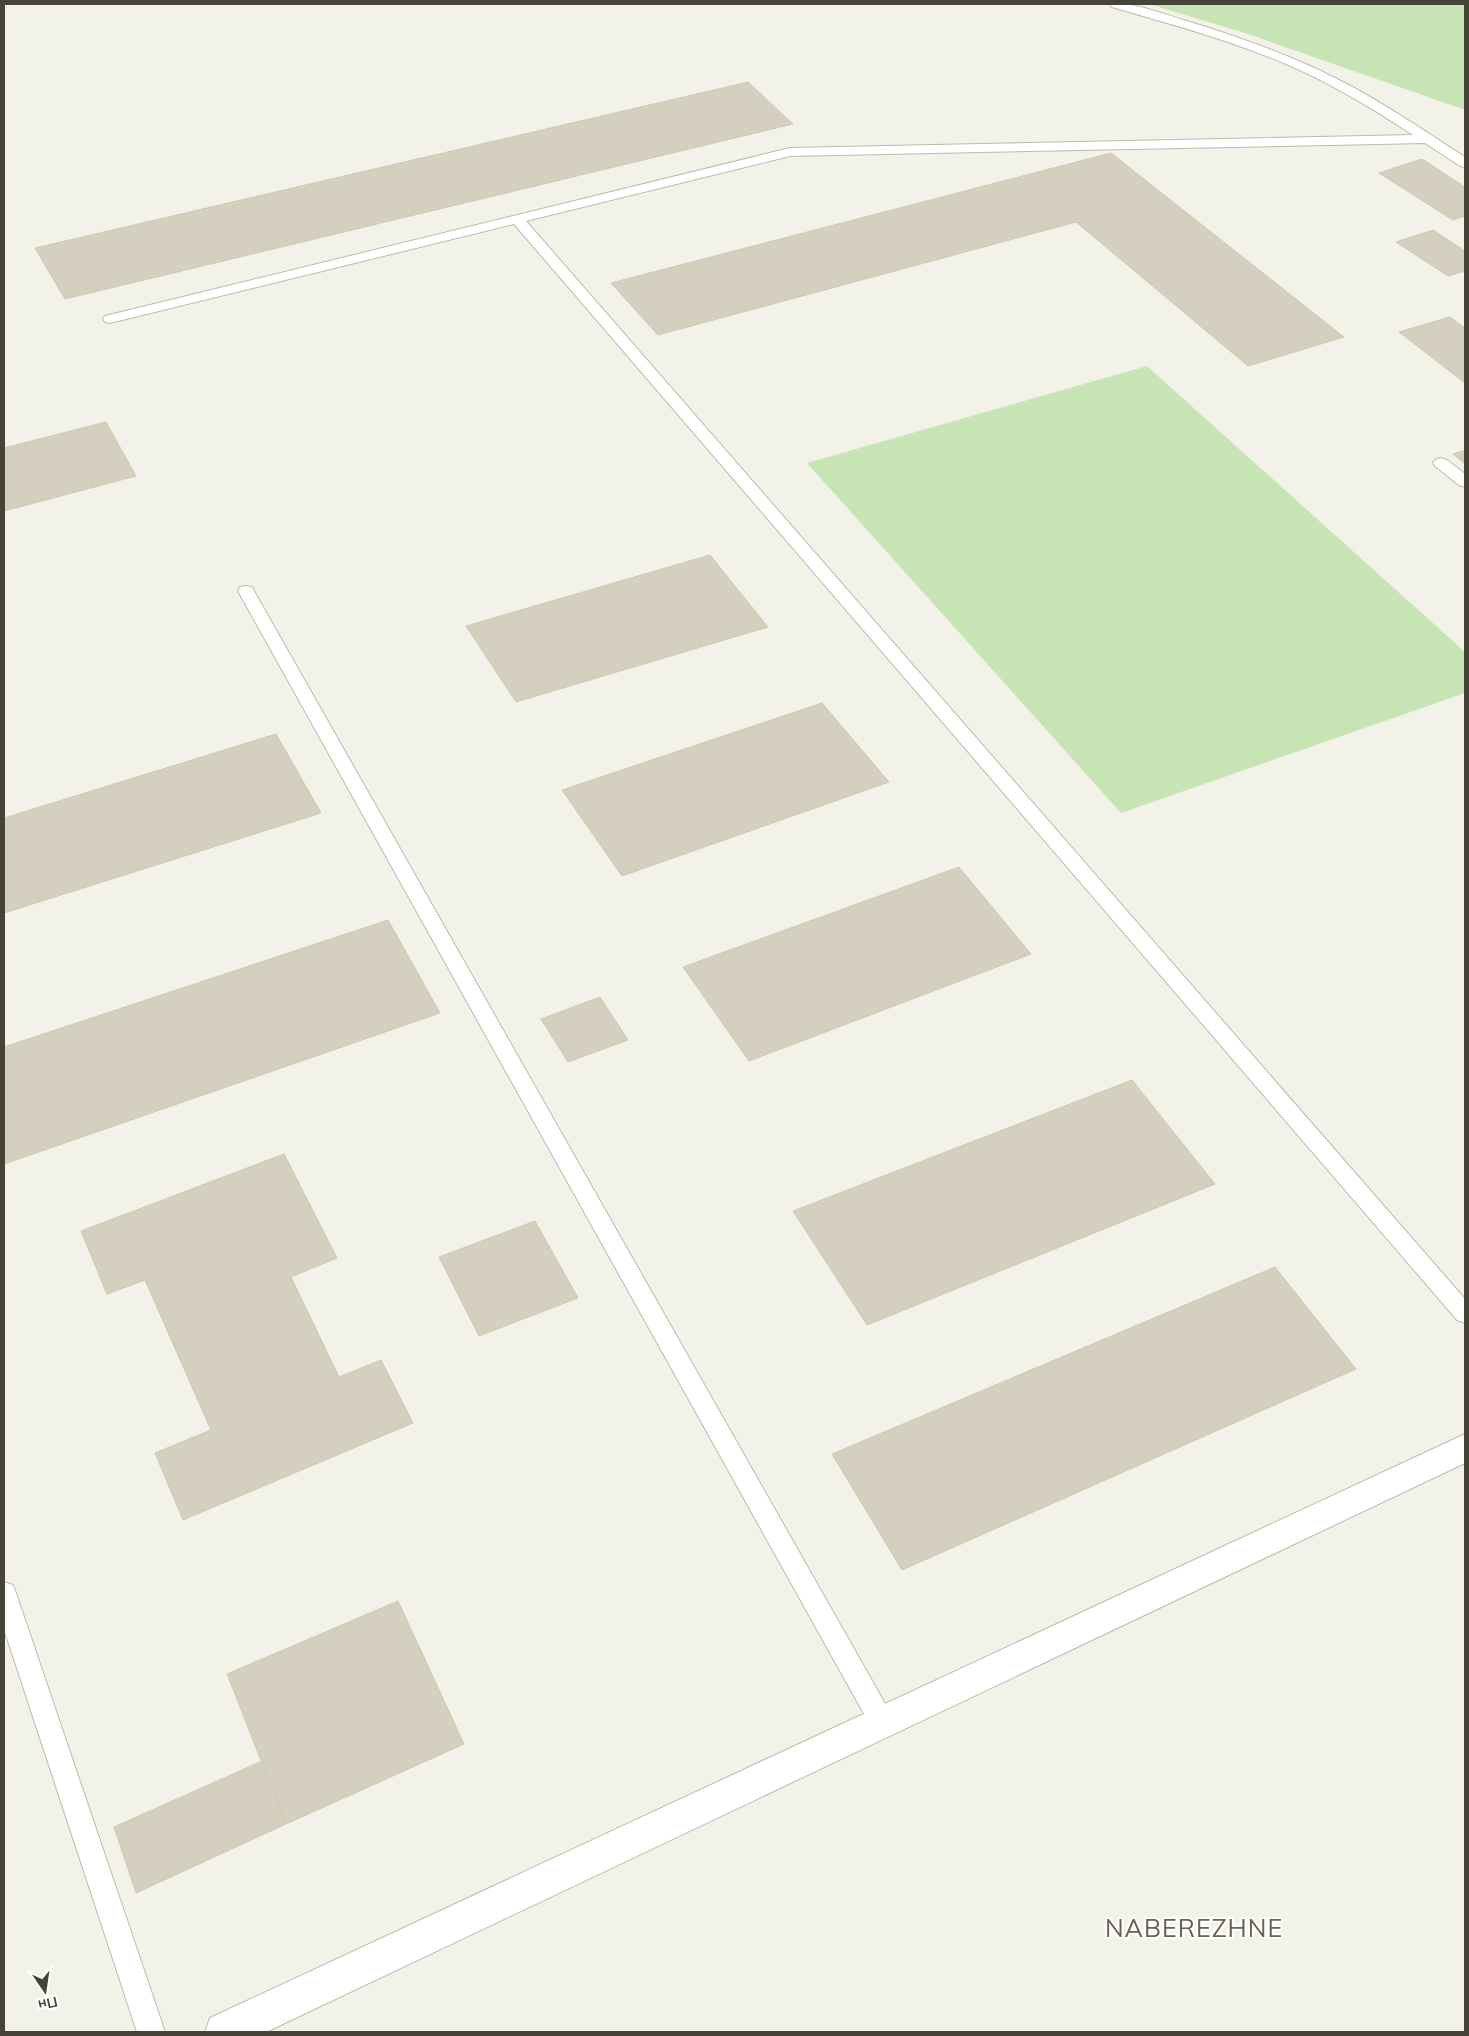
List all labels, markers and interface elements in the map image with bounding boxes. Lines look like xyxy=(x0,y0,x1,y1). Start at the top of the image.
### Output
district label: NABEREZHNE xyxy=(1105,1912,1283,1943)
north arrow xyxy=(20,1966,70,2016)
text: Пн xyxy=(36,1993,59,2015)

